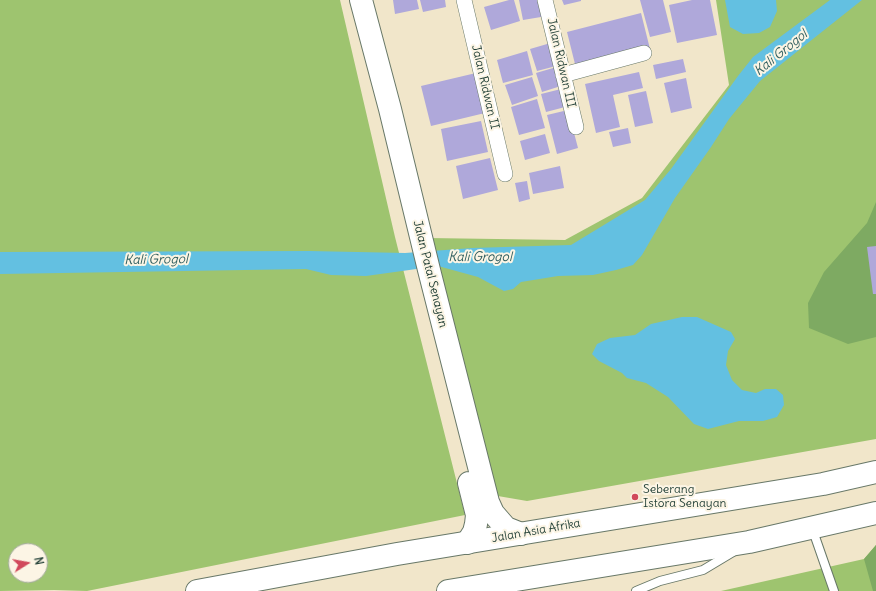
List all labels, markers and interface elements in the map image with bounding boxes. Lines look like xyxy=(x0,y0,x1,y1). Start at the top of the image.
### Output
street label: Jalan Ridwan III xyxy=(544,17,578,109)
water label: Kali Grogol xyxy=(751,27,811,79)
street label: Jalan Ridwan II xyxy=(468,43,502,131)
street label: Jalan Patal Senayan xyxy=(410,219,450,329)
water label: Kali Grogol xyxy=(448,249,512,265)
water label: Kali Grogol xyxy=(124,252,188,268)
place label: Seberang Istora Senayan xyxy=(643,483,726,511)
marker: Seberang Istora Senayan xyxy=(630,492,640,502)
street label: Jalan Asia Afrika xyxy=(490,516,582,546)
north arrow xyxy=(8,543,48,583)
text: N xyxy=(31,556,46,566)

